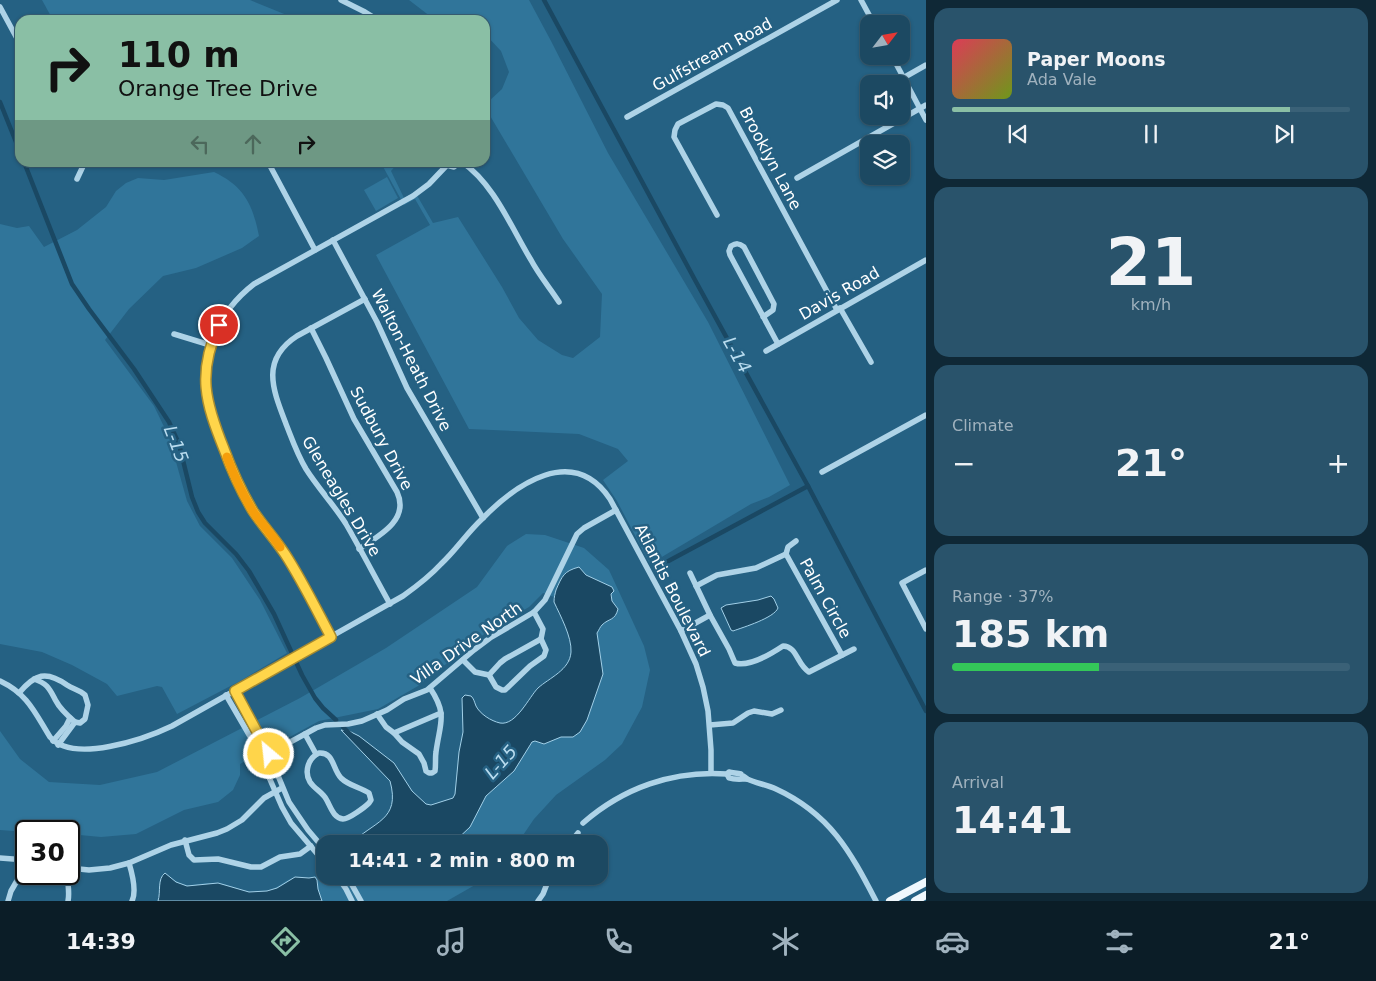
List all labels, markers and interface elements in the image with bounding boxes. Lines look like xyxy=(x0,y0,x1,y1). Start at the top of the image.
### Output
street label: Gulfstream Road xyxy=(649,14,775,95)
north arrow xyxy=(860,15,910,65)
map controls xyxy=(860,15,910,185)
icon: right xyxy=(35,35,100,100)
text: 110 m xyxy=(118,35,240,75)
text: Paper Moons xyxy=(1027,48,1166,70)
text: Ada Vale xyxy=(1027,70,1097,89)
button: sound xyxy=(860,75,910,125)
text: Orange Tree Drive xyxy=(118,76,318,101)
street label: Brooklyn Lane xyxy=(735,103,806,213)
icon: previous xyxy=(1004,120,1032,148)
icon: pause xyxy=(1137,120,1165,148)
icon: next xyxy=(1270,120,1298,148)
icon: left xyxy=(186,130,214,158)
icon: ahead xyxy=(239,130,267,158)
icon: right xyxy=(292,130,320,158)
button: layers xyxy=(860,135,910,185)
text: 21 xyxy=(1106,225,1196,300)
street label: Davis Road xyxy=(796,263,883,324)
street label: Walton-Heath Drive xyxy=(367,286,456,434)
text: km/h xyxy=(1131,295,1171,314)
pin xyxy=(198,304,240,346)
icon: arrive xyxy=(205,311,233,339)
water label: L-14 xyxy=(719,333,756,376)
street label: Sudbury Drive xyxy=(346,383,417,493)
text: Climate xyxy=(952,416,1014,435)
water label: L-15 xyxy=(160,422,193,465)
street label: Gleneagles Drive xyxy=(298,433,385,560)
text: 21° xyxy=(1115,441,1187,485)
text: − xyxy=(952,447,975,480)
text: + xyxy=(1327,447,1350,480)
street label: Atlantis Boulevard xyxy=(631,521,714,660)
street label: Palm Circle xyxy=(796,555,855,642)
text: Range · 37% xyxy=(952,587,1054,606)
street label: Villa Drive North xyxy=(407,598,526,689)
text: 185 km xyxy=(952,612,1109,656)
position arrow xyxy=(242,727,294,779)
water label: L-15 xyxy=(480,741,521,783)
text: Arrival xyxy=(952,773,1004,792)
text: 14:41 xyxy=(952,798,1073,842)
speed limit sign: 30 xyxy=(15,820,80,885)
text: 14:41 · 2 min · 800 m xyxy=(348,849,576,871)
icon: directions xyxy=(268,924,303,959)
icon: music xyxy=(434,924,469,959)
icon: phone xyxy=(601,924,636,959)
icon: climate xyxy=(768,924,803,959)
icon: car xyxy=(935,924,970,959)
icon: filters xyxy=(1102,924,1137,959)
text: 14:39 xyxy=(66,929,136,954)
text: 21° xyxy=(1268,929,1310,954)

